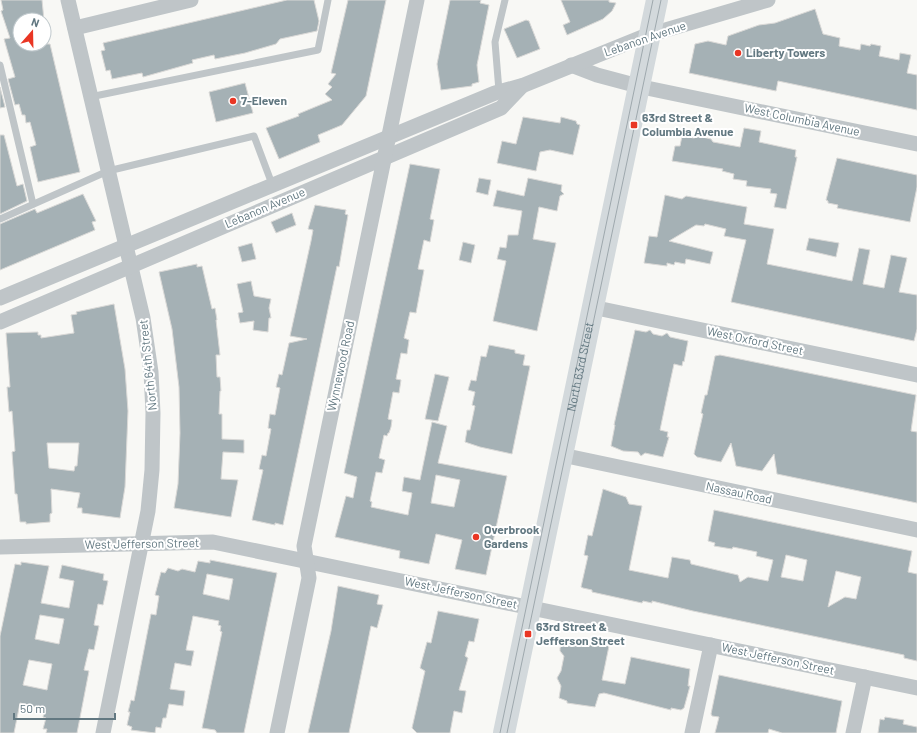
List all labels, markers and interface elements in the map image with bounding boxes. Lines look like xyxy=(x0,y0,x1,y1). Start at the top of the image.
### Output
north arrow xyxy=(12,12,52,52)
text: N xyxy=(30,15,41,29)
street label: Lebanon Avenue xyxy=(602,17,688,59)
place label: Liberty Towers xyxy=(746,45,825,59)
marker: Liberty Towers xyxy=(733,48,743,58)
place label: 7-Eleven xyxy=(241,93,287,107)
marker: 7-Eleven xyxy=(228,96,238,106)
street label: West Columbia Avenue xyxy=(743,100,861,138)
place label: 63rd Street & Columbia Avenue xyxy=(642,110,734,138)
marker: 63rd Street & Columbia Avenue xyxy=(629,120,639,130)
street label: Lebanon Avenue xyxy=(222,184,307,230)
street label: North 64th Street xyxy=(135,319,159,411)
street label: Wynnewood Road xyxy=(324,319,356,412)
street label: North 63rd Street xyxy=(563,321,596,413)
street label: West Oxford Street xyxy=(706,323,805,357)
street label: Nassau Road xyxy=(705,478,773,506)
place label: Overbrook Gardens xyxy=(484,522,540,550)
marker: Overbrook Gardens xyxy=(471,532,481,542)
street label: West Jefferson Street xyxy=(85,535,199,551)
street label: West Jefferson Street xyxy=(404,573,519,611)
place label: 63rd Street & Jefferson Street xyxy=(536,619,625,647)
marker: 63rd Street & Jefferson Street xyxy=(523,629,533,639)
street label: West Jefferson Street xyxy=(721,639,836,677)
scale bar xyxy=(14,695,115,721)
text: 50 m xyxy=(20,701,45,715)

